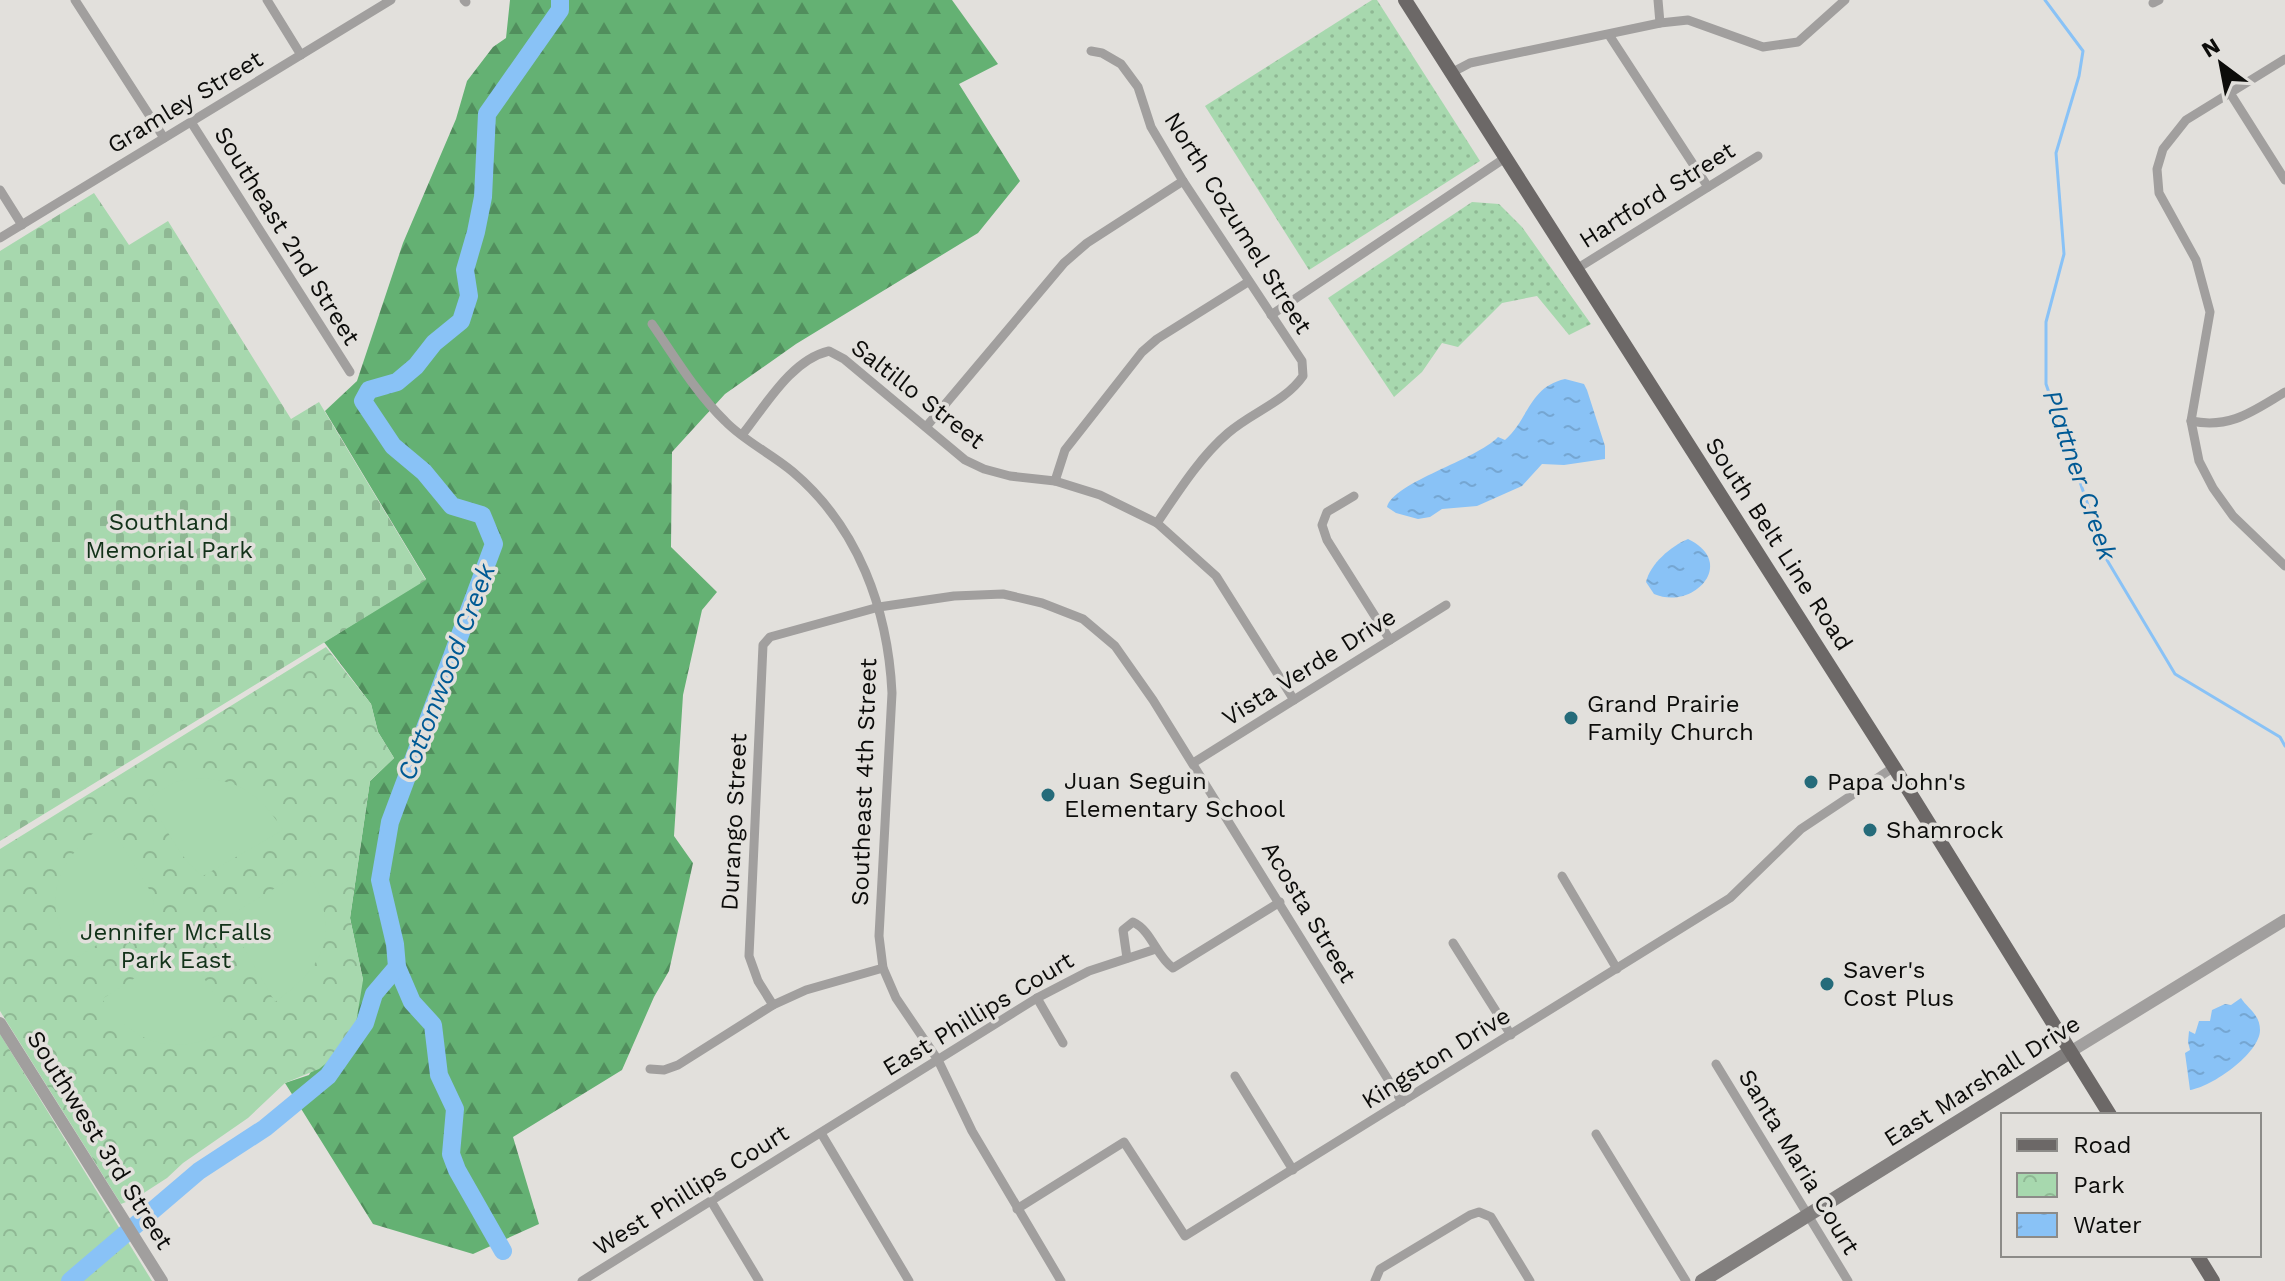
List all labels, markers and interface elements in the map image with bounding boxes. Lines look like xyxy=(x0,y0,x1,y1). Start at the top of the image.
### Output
north arrow xyxy=(2181,24,2261,104)
text: N xyxy=(2197,33,2224,62)
street label: Gramley Street xyxy=(102,45,268,159)
street label: North Cozumel Street xyxy=(1158,107,1318,339)
street label: Southeast 2nd Street xyxy=(208,122,366,350)
street label: Hartford Street xyxy=(1574,136,1740,254)
street label: Saltillo Street xyxy=(846,333,990,455)
water label: Plattner Creek xyxy=(2037,386,2123,565)
street label: South Belt Line Road xyxy=(1700,432,1858,656)
park label: Southland Memorial Park xyxy=(85,508,253,564)
water label: Cottonwood Creek xyxy=(391,559,501,785)
street label: Vista Verde Drive xyxy=(1217,602,1401,732)
street label: Southeast 4th Street xyxy=(846,658,882,906)
place label: Grand Prairie Family Church xyxy=(1587,690,1754,746)
marker: Grand Prairie Family Church xyxy=(1562,709,1580,727)
street label: Durango Street xyxy=(715,733,753,911)
place label: Juan Seguin Elementary School xyxy=(1064,767,1286,823)
place label: Papa John's xyxy=(1827,768,1966,796)
marker: Papa John's xyxy=(1802,773,1820,791)
marker: Juan Seguin Elementary School xyxy=(1039,786,1057,804)
place label: Shamrock xyxy=(1886,816,2004,844)
marker: Shamrock xyxy=(1861,821,1879,839)
street label: Acosta Street xyxy=(1256,836,1362,988)
park label: Jennifer McFalls Park East xyxy=(80,918,272,974)
street label: East Phillips Court xyxy=(878,946,1078,1082)
place label: Saver's Cost Plus xyxy=(1843,956,1954,1012)
marker: Saver's Cost Plus xyxy=(1818,975,1836,993)
street label: Kingston Drive xyxy=(1357,1001,1515,1115)
street label: East Marshall Drive xyxy=(1879,1009,2085,1153)
street label: Southwest 3rd Street xyxy=(21,1025,179,1255)
street label: Santa Maria Court xyxy=(1733,1064,1865,1260)
legend xyxy=(2001,1113,2261,1257)
street label: West Phillips Court xyxy=(588,1119,794,1261)
text: Road xyxy=(2073,1131,2132,1159)
text: Park xyxy=(2073,1171,2125,1199)
text: Water xyxy=(2073,1211,2142,1239)

